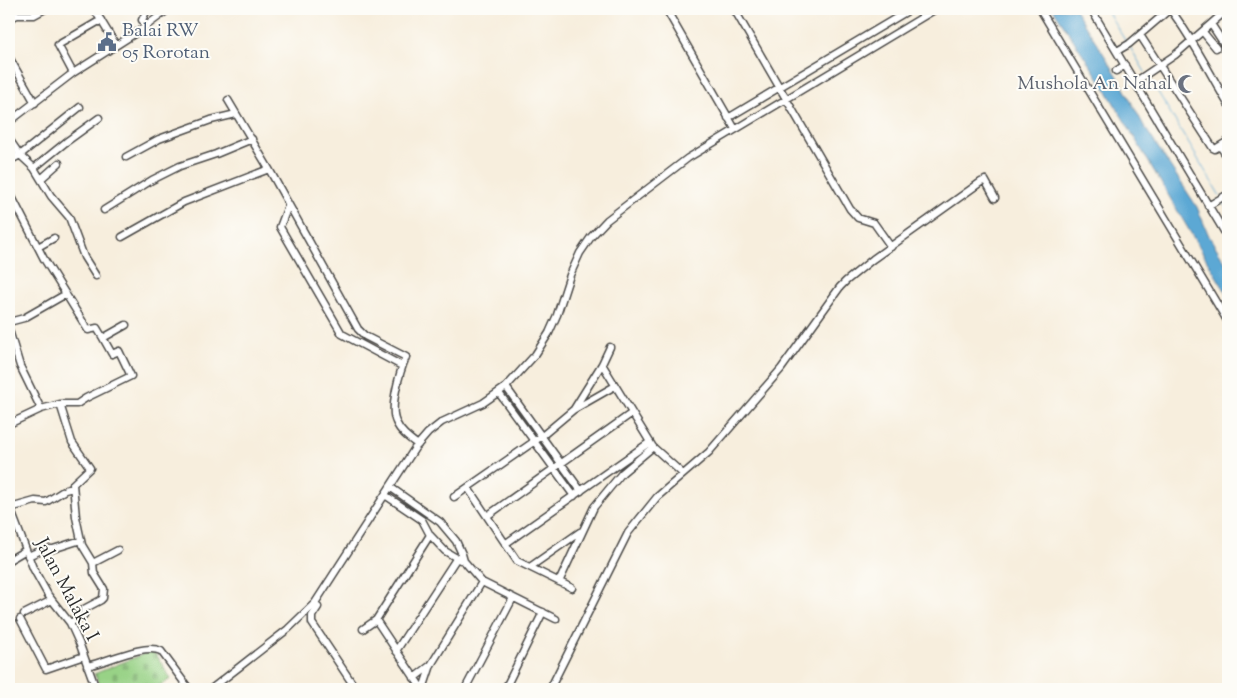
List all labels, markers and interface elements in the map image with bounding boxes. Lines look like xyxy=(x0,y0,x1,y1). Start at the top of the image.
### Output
place label: Balai RW 05 Rorotan xyxy=(122,18,210,67)
public building icon: Balai RW 05 Rorotan xyxy=(96,31,118,53)
place label: Mushola An Nahal xyxy=(1017,71,1172,98)
mosque icon: Mushola An Nahal xyxy=(1176,73,1198,95)
street label: Jalan Malaka I xyxy=(27,533,105,646)

